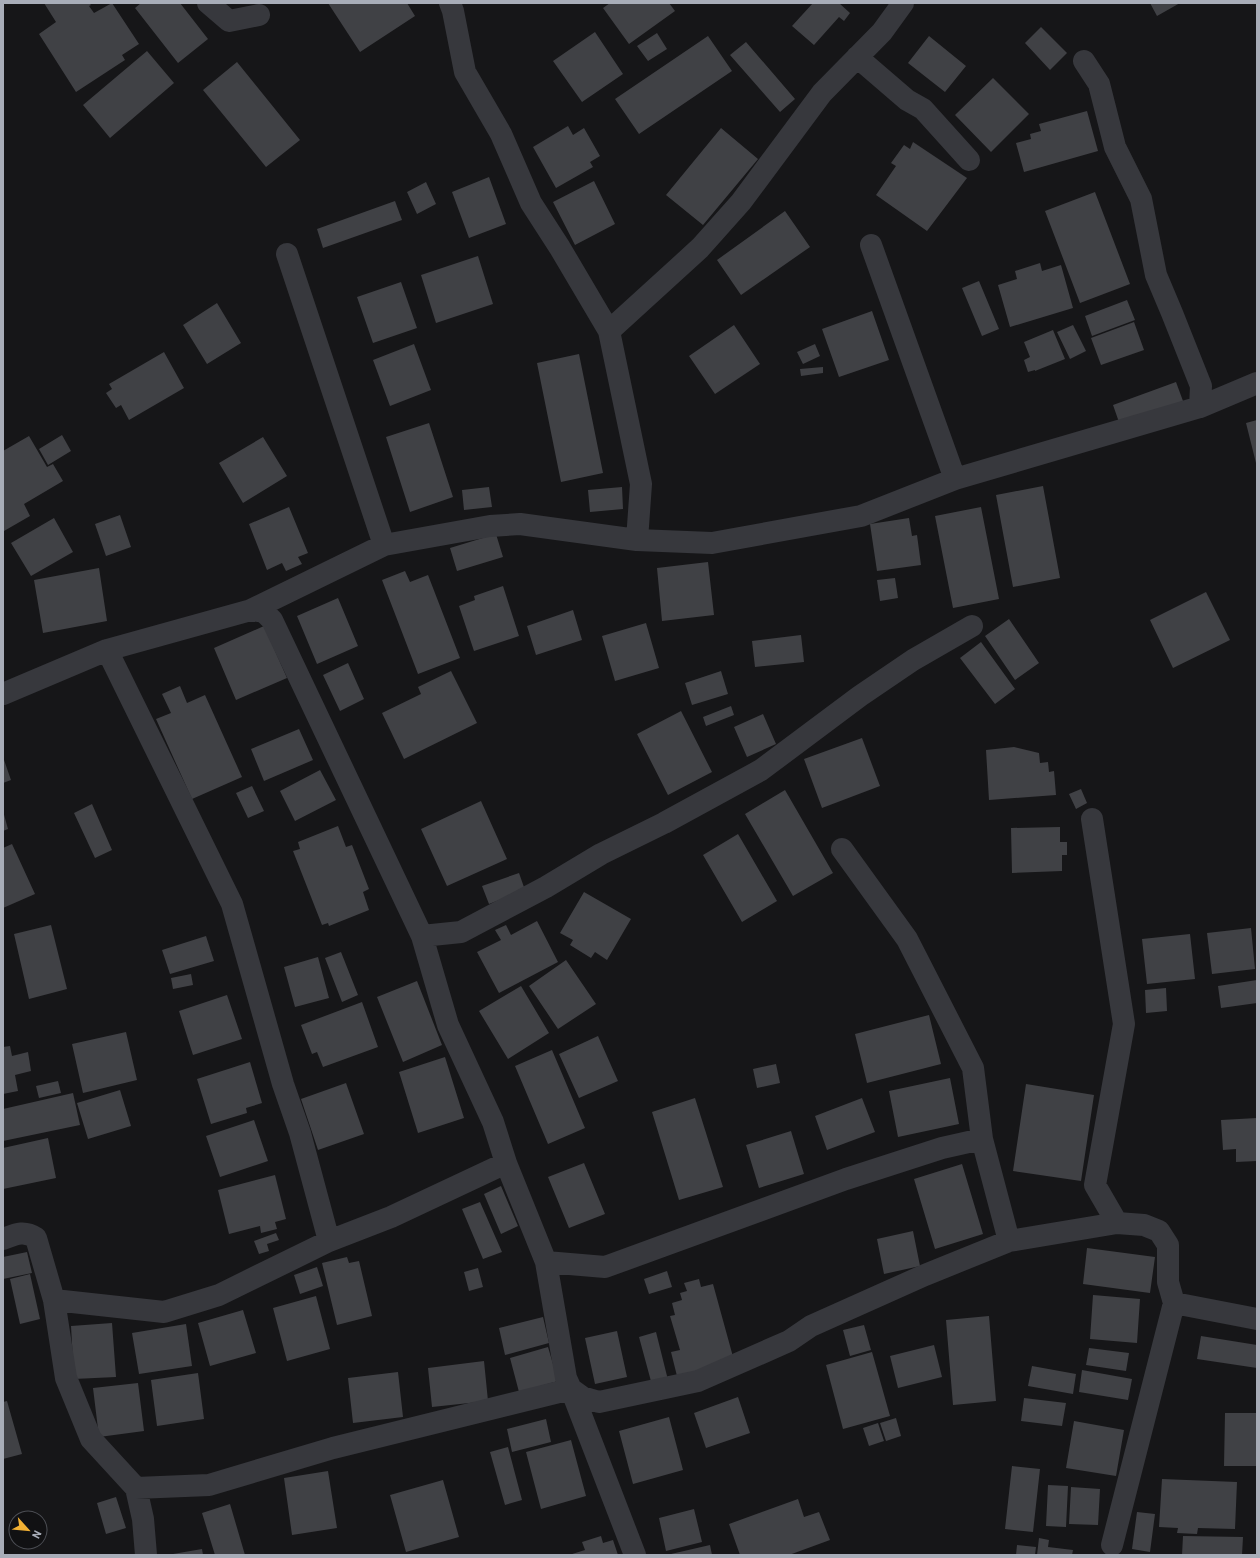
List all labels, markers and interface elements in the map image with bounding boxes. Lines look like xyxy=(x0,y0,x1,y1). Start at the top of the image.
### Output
north arrow xyxy=(8,1510,48,1550)
text: N xyxy=(30,1529,45,1541)

